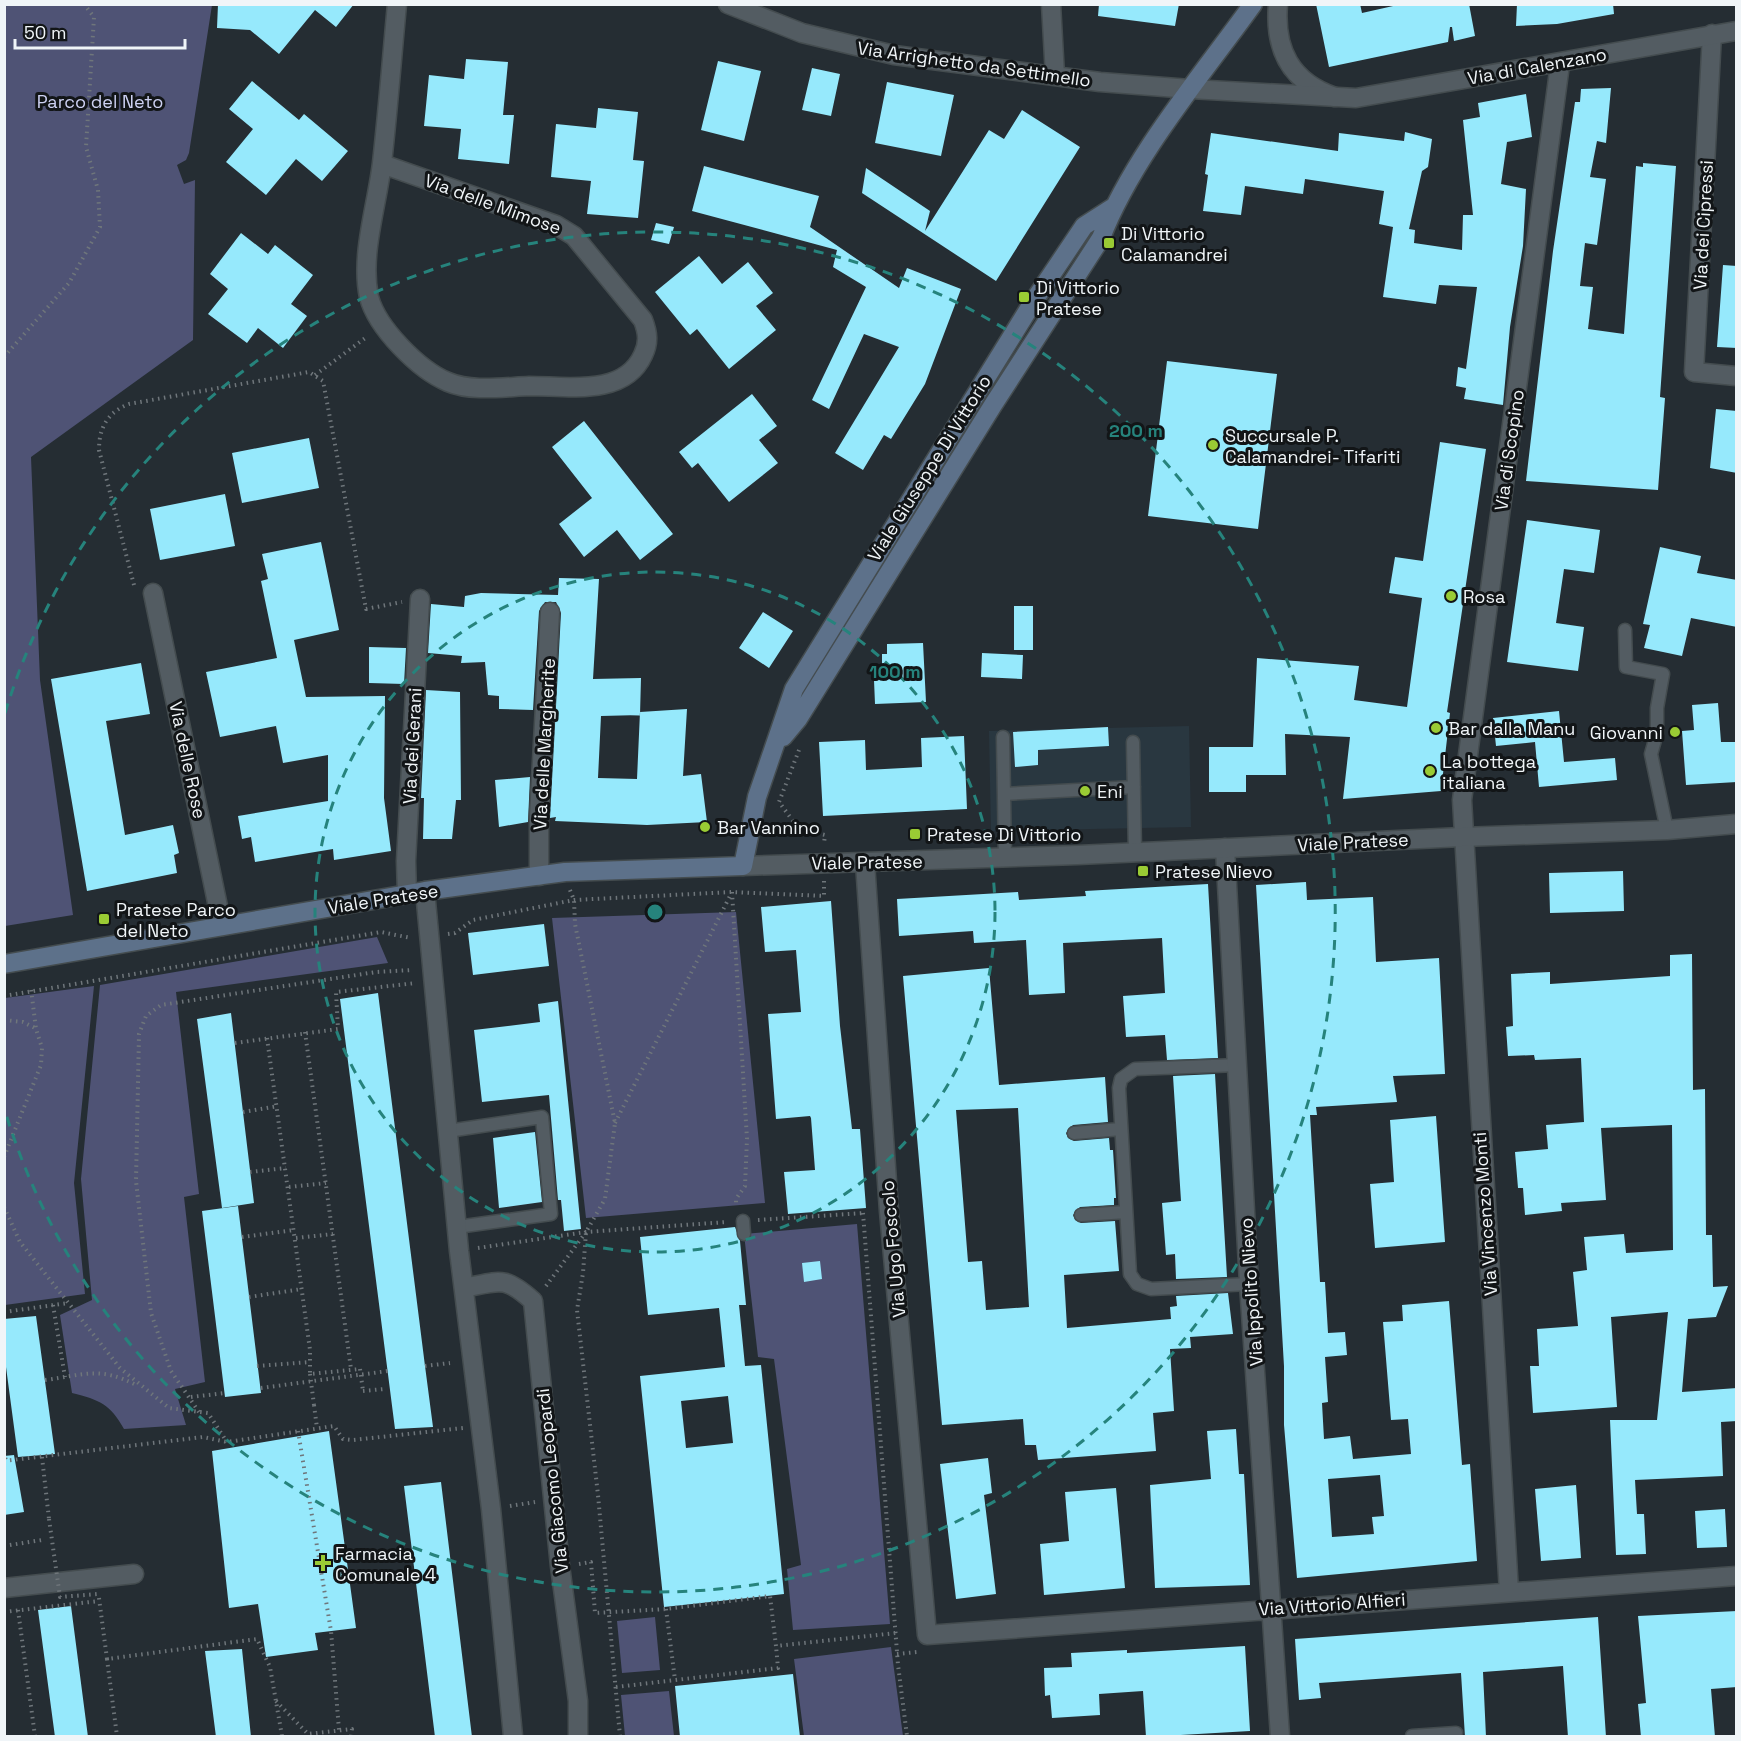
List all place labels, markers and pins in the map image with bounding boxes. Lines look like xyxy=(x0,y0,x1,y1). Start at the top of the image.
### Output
place label: Di Vittorio Calamandrei xyxy=(1121,222,1228,266)
marker: Di Vittorio Calamandrei xyxy=(1102,236,1116,250)
place label: Di Vittorio Pratese xyxy=(1036,276,1120,320)
marker: Di Vittorio Pratese xyxy=(1017,290,1031,304)
place label: Succursale P. Calamandrei- Tifariti xyxy=(1225,424,1400,468)
marker: Succursale P. Calamandrei- Tifariti xyxy=(1206,438,1220,452)
place label: Rosa xyxy=(1463,585,1505,608)
marker: Rosa xyxy=(1444,589,1458,603)
place label: Bar dalla Manu xyxy=(1448,717,1575,740)
marker: Bar dalla Manu xyxy=(1429,721,1443,735)
place label: Giovanni xyxy=(1590,721,1663,744)
marker: Giovanni xyxy=(1668,725,1682,739)
place label: La bottega italiana xyxy=(1442,750,1536,794)
marker: La bottega italiana xyxy=(1423,764,1437,778)
place label: Eni xyxy=(1097,780,1123,803)
marker: Eni xyxy=(1078,784,1092,798)
place label: Bar Vannino xyxy=(717,816,820,839)
marker: Bar Vannino xyxy=(698,820,712,834)
place label: Pratese Di Vittorio xyxy=(927,823,1081,846)
marker: Pratese Di Vittorio xyxy=(908,827,922,841)
place label: Pratese Nievo xyxy=(1155,860,1273,883)
marker: Pratese Nievo xyxy=(1136,864,1150,878)
place label: Pratese Parco del Neto xyxy=(116,898,236,942)
centre of rings xyxy=(645,902,665,922)
marker: Pratese Parco del Neto xyxy=(97,912,111,926)
place label: Farmacia Comunale 4 xyxy=(335,1542,436,1586)
marker: Farmacia Comunale 4 xyxy=(316,1556,330,1570)

